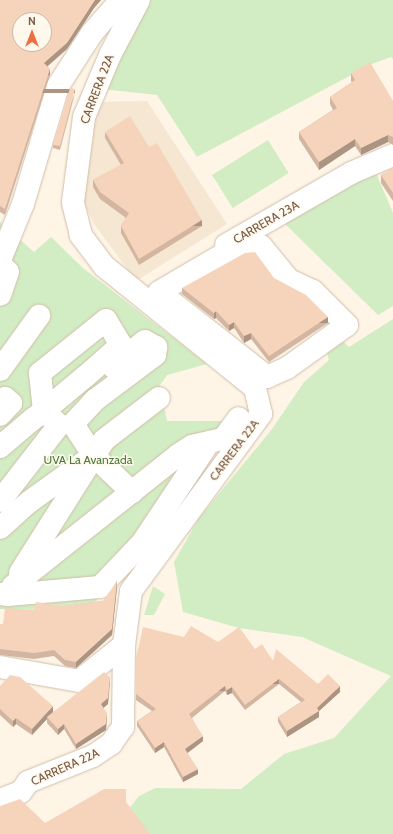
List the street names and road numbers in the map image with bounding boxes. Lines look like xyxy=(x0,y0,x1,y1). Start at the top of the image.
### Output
street label: CARRERA 22A xyxy=(77,52,117,126)
street label: CARRERA 23A xyxy=(231,197,301,247)
street label: CARRERA 22A xyxy=(206,416,262,484)
street label: CARRERA 22A xyxy=(29,746,101,788)

